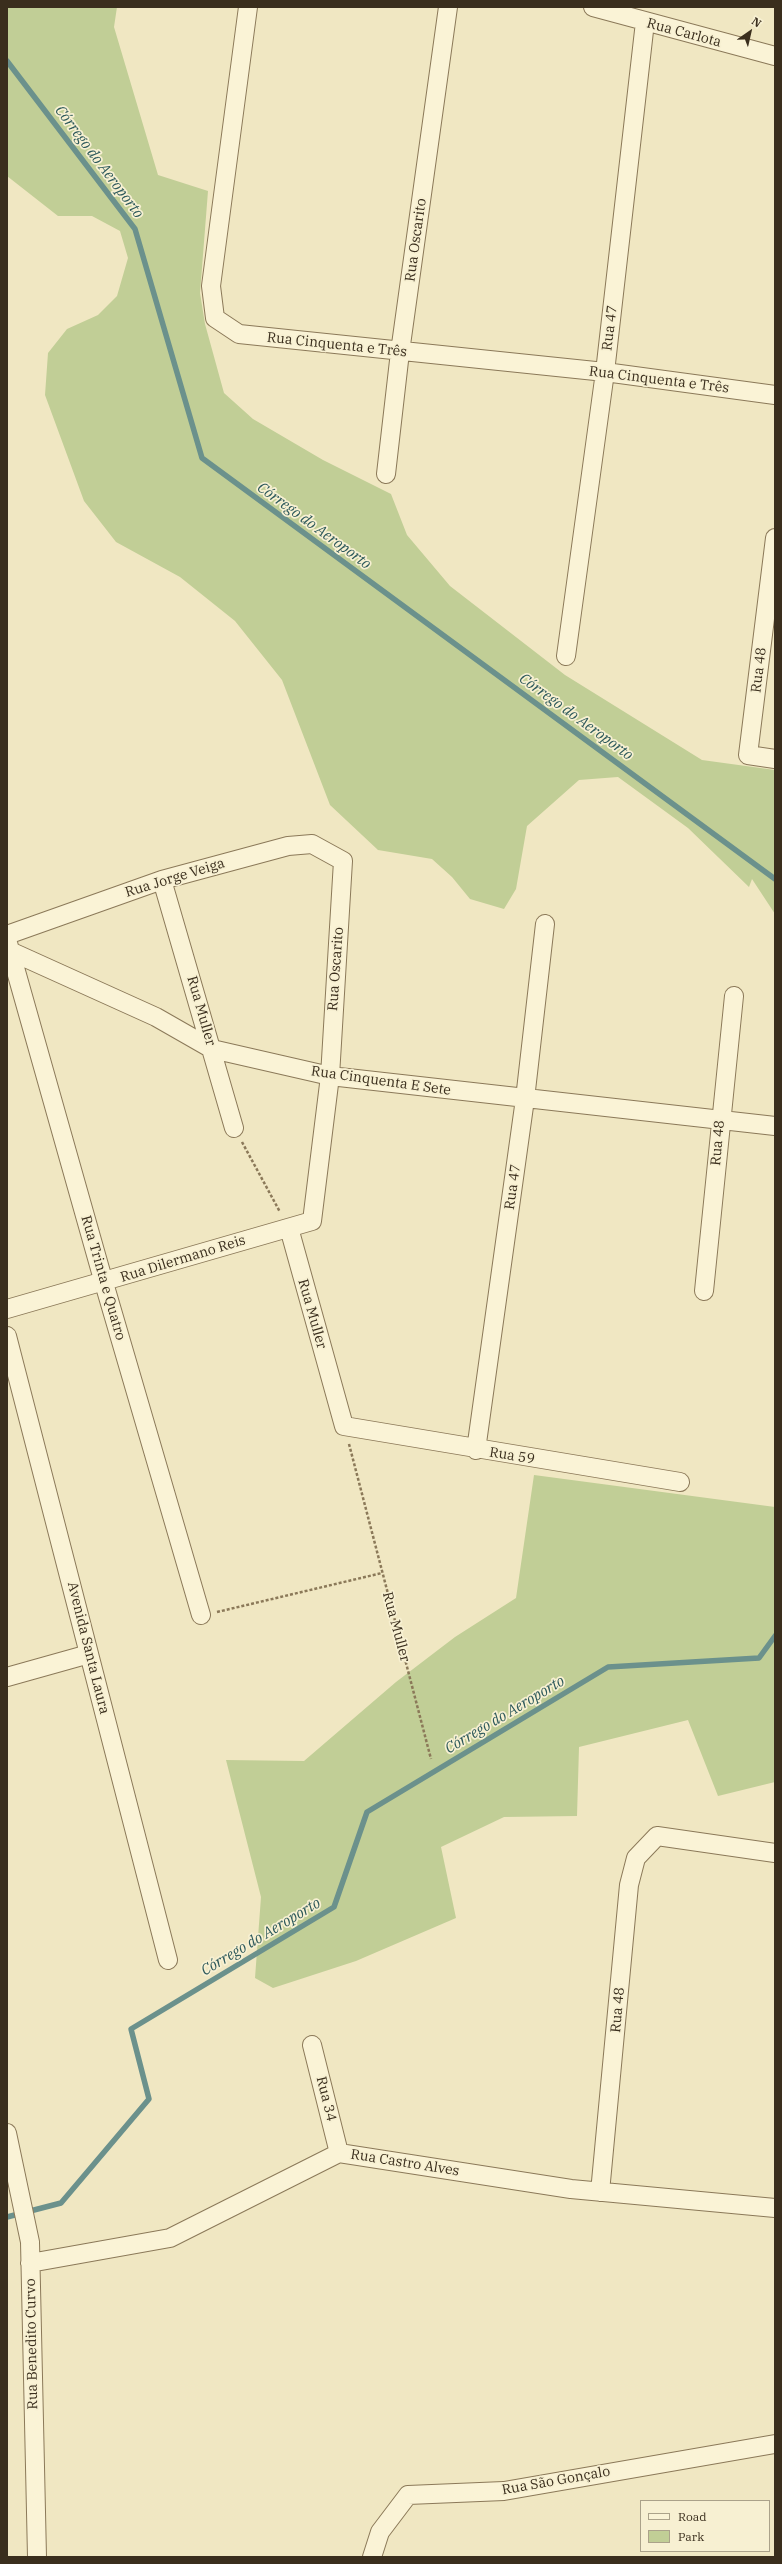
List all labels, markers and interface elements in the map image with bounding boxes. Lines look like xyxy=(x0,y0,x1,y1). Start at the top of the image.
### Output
north arrow xyxy=(730,12,770,52)
text: N xyxy=(749,14,764,30)
street label: Rua Carlota xyxy=(645,15,723,51)
water label: Córrego do Aeroporto xyxy=(51,102,147,222)
street label: Rua Oscarito xyxy=(402,197,430,283)
street label: Rua 47 xyxy=(599,304,621,352)
street label: Rua Cinquenta e Três xyxy=(266,329,408,361)
street label: Rua Cinquenta e Três xyxy=(588,363,730,397)
water label: Córrego do Aeroporto xyxy=(254,479,374,573)
street label: Rua 48 xyxy=(748,646,770,694)
water label: Córrego do Aeroporto xyxy=(516,670,636,764)
street label: Rua Jorge Veiga xyxy=(123,855,227,901)
street label: Rua Oscarito xyxy=(325,927,347,1011)
street label: Rua Muller xyxy=(183,974,219,1048)
street label: Rua Cinquenta E Sete xyxy=(310,1063,452,1099)
street label: Rua 48 xyxy=(708,1120,728,1166)
street label: Rua 47 xyxy=(502,1163,524,1211)
street label: Rua Trinta e Quatro xyxy=(77,1214,129,1342)
street label: Rua Dilermano Reis xyxy=(118,1232,248,1286)
street label: Rua Muller xyxy=(294,1277,330,1351)
street label: Rua 59 xyxy=(488,1444,536,1468)
street label: Avenida Santa Laura xyxy=(63,1580,113,1716)
street label: Rua Muller xyxy=(379,1590,413,1664)
water label: Córrego do Aeroporto xyxy=(442,1672,568,1758)
water label: Córrego do Aeroporto xyxy=(198,1894,324,1980)
street label: Rua 48 xyxy=(608,1987,628,2033)
street label: Rua 34 xyxy=(312,2075,340,2123)
street label: Rua Castro Alves xyxy=(349,2146,461,2180)
street label: Rua Benedito Curvo xyxy=(22,2278,42,2410)
street label: Rua São Gonçalo xyxy=(500,2463,612,2499)
legend xyxy=(640,2500,770,2552)
text: Road xyxy=(678,2509,707,2524)
text: Park xyxy=(678,2529,704,2544)

